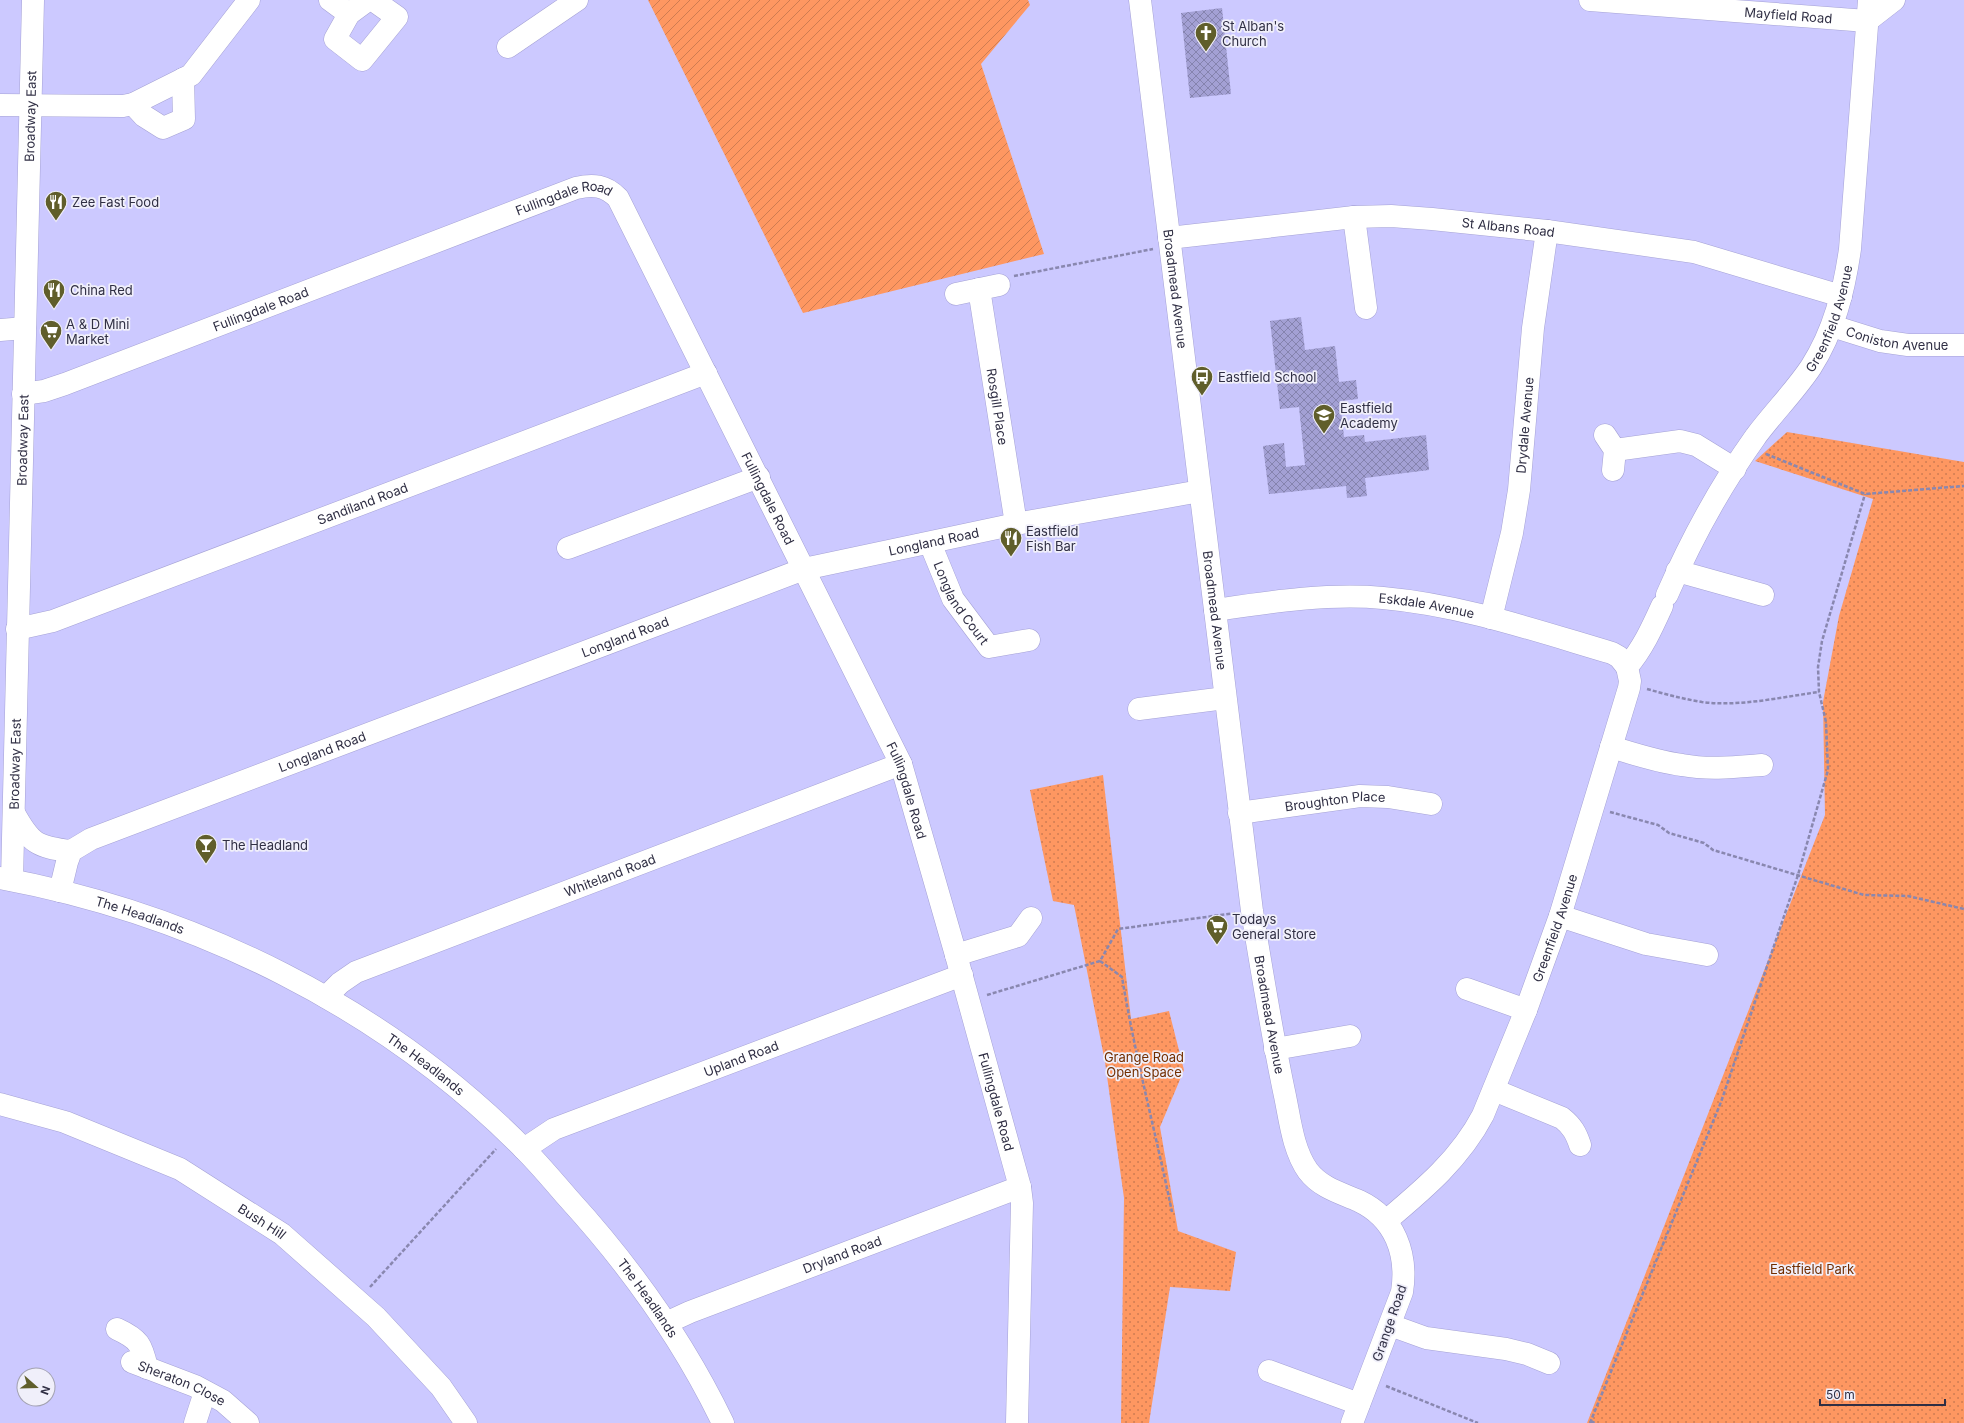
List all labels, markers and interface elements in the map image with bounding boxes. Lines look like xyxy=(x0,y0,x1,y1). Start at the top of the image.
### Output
street label: Mayfield Road xyxy=(1744,4,1833,26)
place label: St Alban's Church xyxy=(1222,18,1284,49)
church icon: St Alban's Church xyxy=(1193,20,1219,53)
street label: Broadway East xyxy=(21,70,39,162)
street label: Fullingdale Road xyxy=(513,178,615,218)
restaurant icon: Zee Fast Food xyxy=(43,189,69,222)
place label: Zee Fast Food xyxy=(72,194,159,210)
street label: St Albans Road xyxy=(1461,214,1556,240)
street label: Broadmead Avenue xyxy=(1160,228,1191,349)
street label: Greenfield Avenue xyxy=(1802,264,1855,375)
restaurant icon: China Red xyxy=(41,277,67,310)
place label: China Red xyxy=(70,282,133,298)
street label: Fullingdale Road xyxy=(211,283,311,335)
place label: A & D Mini Market xyxy=(66,316,129,347)
supermarket icon: A & D Mini Market xyxy=(38,318,64,351)
street label: Coniston Avenue xyxy=(1844,323,1948,353)
bus stop icon: Eastfield School xyxy=(1189,364,1215,397)
street label: Rosgill Place xyxy=(984,367,1011,446)
place label: Eastfield School xyxy=(1218,369,1316,385)
street label: Drydale Avenue xyxy=(1512,376,1537,474)
street label: Broadway East xyxy=(13,394,32,486)
place label: Eastfield Academy xyxy=(1340,400,1398,431)
school or university icon: Eastfield Academy xyxy=(1311,402,1337,435)
street label: Fullingdale Road xyxy=(738,450,798,547)
street label: Sandiland Road xyxy=(315,479,410,528)
place label: Eastfield Fish Bar xyxy=(1026,523,1079,554)
street label: Longland Road xyxy=(887,524,980,559)
restaurant icon: Eastfield Fish Bar xyxy=(998,525,1024,558)
street label: Broadmead Avenue xyxy=(1200,550,1230,671)
street label: Longland Court xyxy=(930,559,992,648)
street label: Eskdale Avenue xyxy=(1378,590,1476,621)
street label: Longland Road xyxy=(579,613,671,661)
street label: Broadway East xyxy=(6,718,24,810)
street label: Longland Road xyxy=(276,728,368,775)
street label: Fullingdale Road xyxy=(883,739,930,841)
street label: Broughton Place xyxy=(1284,788,1386,814)
bar icon: The Headland xyxy=(193,832,219,865)
place label: The Headland xyxy=(222,837,308,853)
street label: Whiteland Road xyxy=(562,850,658,900)
street label: Greenfield Avenue xyxy=(1529,872,1580,984)
street label: The Headlands xyxy=(94,893,187,937)
place label: Todays General Store xyxy=(1232,911,1316,942)
supermarket icon: Todays General Store xyxy=(1204,913,1230,946)
street label: Broadmead Avenue xyxy=(1251,954,1288,1075)
street label: The Headlands xyxy=(384,1030,468,1099)
street label: Upland Road xyxy=(701,1037,781,1080)
park label: Grange Road Open Space xyxy=(1104,1049,1184,1080)
street label: Fullingdale Road xyxy=(975,1051,1018,1153)
street label: Bush Hill xyxy=(235,1200,290,1242)
street label: Dryland Road xyxy=(800,1232,884,1277)
street label: The Headlands xyxy=(614,1255,681,1341)
park label: Eastfield Park xyxy=(1770,1261,1854,1277)
street label: Grange Road xyxy=(1368,1283,1410,1363)
street label: Sheraton Close xyxy=(136,1357,228,1409)
north arrow xyxy=(16,1367,56,1407)
scale bar xyxy=(1820,1381,1945,1407)
text: N xyxy=(37,1384,53,1397)
text: 50 m xyxy=(1826,1387,1855,1402)

